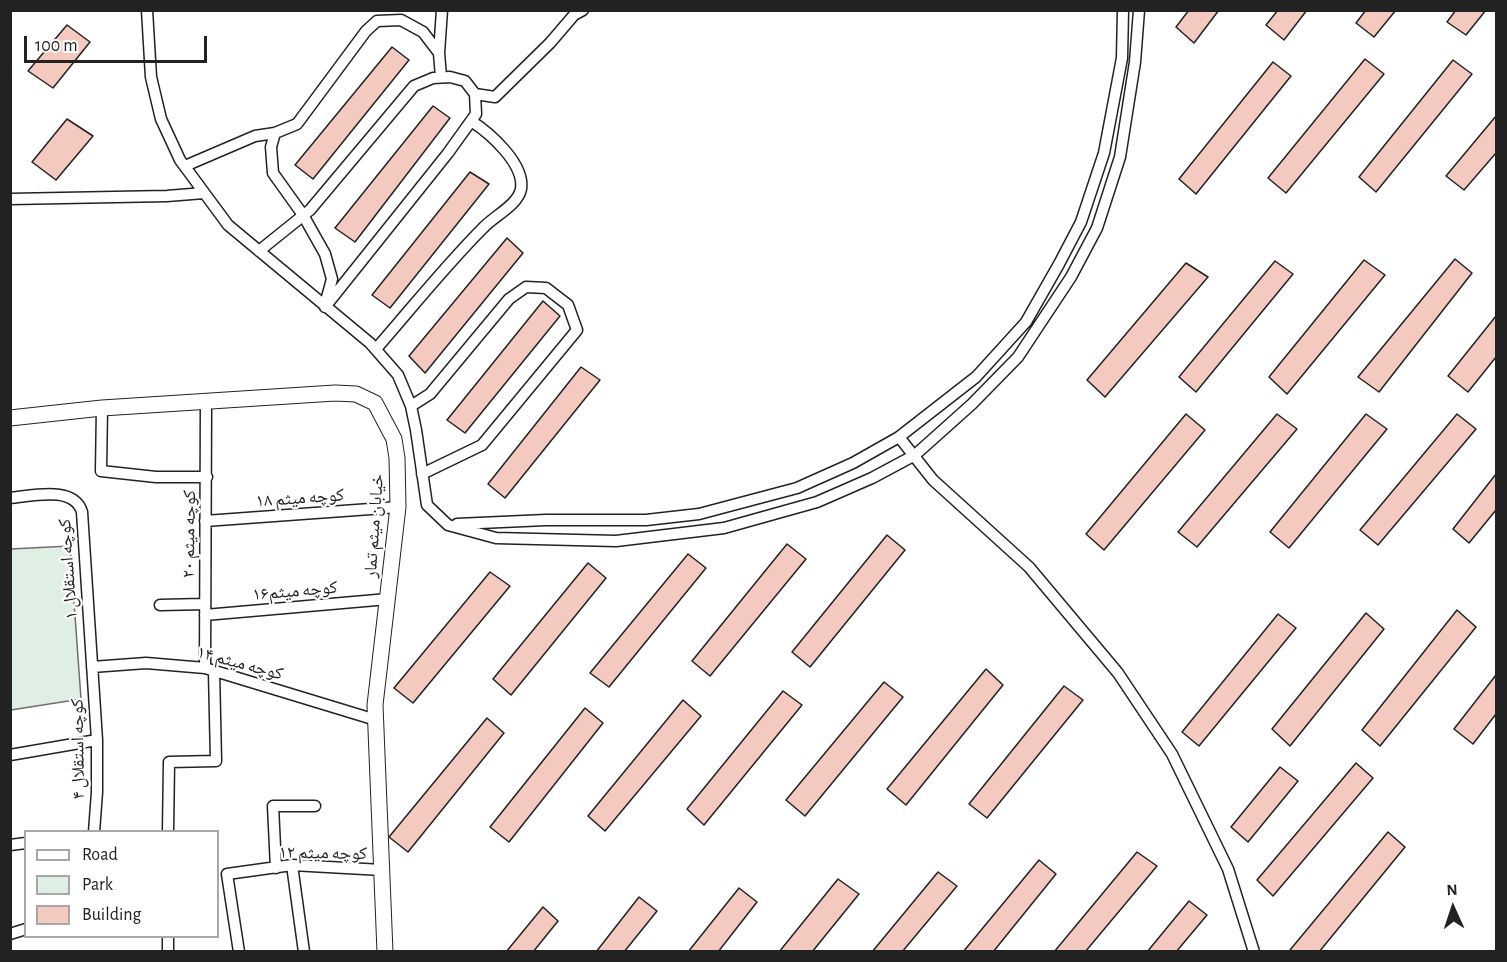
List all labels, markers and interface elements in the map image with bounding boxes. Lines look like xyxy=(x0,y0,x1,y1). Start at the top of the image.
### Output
scale bar xyxy=(27,24,210,62)
text: 100 m xyxy=(35,37,78,55)
street label: خیابان میثم تمار xyxy=(360,473,388,579)
street label: کوچه میثم ۱۸ xyxy=(255,484,345,512)
street label: کوچه میثم ۲۰ xyxy=(177,490,201,578)
street label: کوچه استقلال ۱ xyxy=(54,518,82,620)
street label: کوچه میثم۱۶ xyxy=(252,577,338,605)
street label: کوچه میثم ۱۴ xyxy=(195,641,285,685)
street label: کوچه استقلال ۴ xyxy=(66,698,90,800)
legend xyxy=(24,830,219,938)
street label: کوچه میثم ۱۲ xyxy=(279,841,367,865)
text: Road xyxy=(82,846,118,864)
text: Park xyxy=(82,876,113,894)
north arrow xyxy=(1423,878,1483,938)
text: N xyxy=(1446,882,1458,898)
text: Building xyxy=(82,906,141,924)

